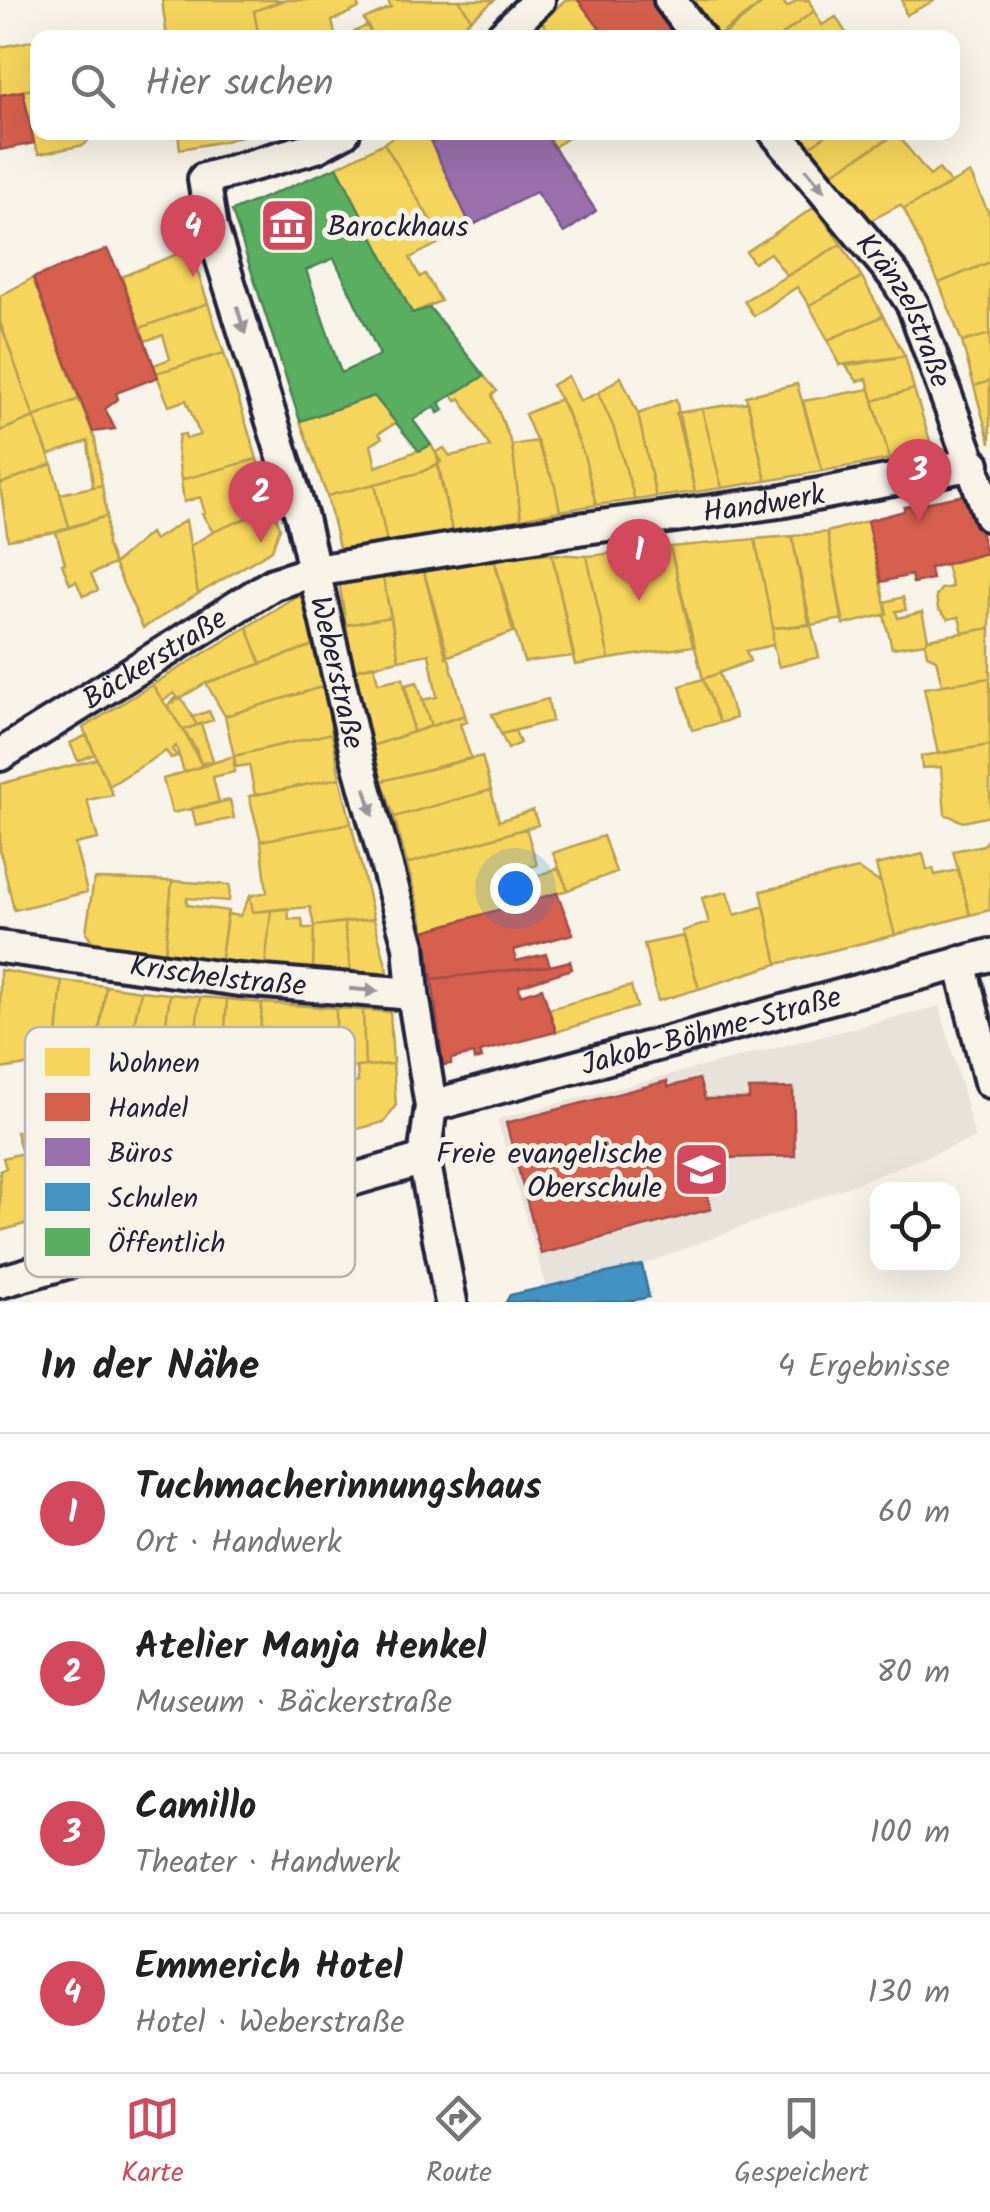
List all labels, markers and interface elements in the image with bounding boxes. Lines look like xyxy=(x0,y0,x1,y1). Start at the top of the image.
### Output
search box xyxy=(30,30,960,140)
text: Hier suchen xyxy=(145,55,334,115)
icon: search xyxy=(65,58,120,113)
one-way arrow xyxy=(803,168,825,193)
pin: 4 xyxy=(160,194,226,277)
museum icon: Barockhaus xyxy=(258,196,318,256)
place label: Barockhaus xyxy=(327,204,469,252)
street label: Kränzelstraße xyxy=(842,223,963,395)
one-way arrow xyxy=(234,305,249,335)
pin: 3 xyxy=(886,438,952,521)
pin: 2 xyxy=(228,460,294,543)
street label: Handwerk xyxy=(700,471,830,538)
pin: 1 xyxy=(606,518,672,601)
street label: Weberstraße xyxy=(295,592,376,754)
street label: Bäckerstraße xyxy=(73,596,237,724)
one-way arrow xyxy=(361,787,377,818)
your location xyxy=(490,863,541,914)
street label: Krischelstraße xyxy=(127,943,308,1011)
street label: Jakob-Böhme-Straße xyxy=(576,974,847,1090)
one-way arrow xyxy=(349,983,381,999)
legend xyxy=(25,1027,355,1277)
text: Wohnen xyxy=(108,1042,200,1087)
text: Handel xyxy=(108,1087,188,1132)
place label: Freie evangelische Oberschule xyxy=(436,1131,662,1213)
text: Büros xyxy=(108,1132,173,1177)
school or university icon: Freie evangelische Oberschule xyxy=(671,1140,731,1200)
text: Schulen xyxy=(108,1177,198,1222)
map controls xyxy=(870,1182,960,1272)
button: locate xyxy=(870,1182,960,1272)
text: Öffentlich xyxy=(108,1222,226,1267)
text: In der Nähe xyxy=(40,1334,259,1401)
text: 4 Ergebnisse xyxy=(777,1342,950,1393)
text: Tuchmacherinnungshaus xyxy=(135,1458,541,1518)
text: 1 xyxy=(68,1488,77,1539)
text: 60 m xyxy=(878,1488,950,1539)
text: Ort · Handwerk xyxy=(135,1518,342,1569)
text: Atelier Manja Henkel xyxy=(135,1618,486,1678)
text: 2 xyxy=(63,1648,82,1699)
text: 80 m xyxy=(876,1648,950,1699)
text: Museum · Bäckerstraße xyxy=(135,1678,452,1729)
text: Camillo xyxy=(135,1778,256,1838)
text: 3 xyxy=(64,1808,81,1859)
text: 100 m xyxy=(870,1808,950,1859)
text: Theater · Handwerk xyxy=(135,1838,400,1889)
text: Emmerich Hotel xyxy=(135,1938,403,1998)
text: 4 xyxy=(64,1968,81,2019)
text: 130 m xyxy=(867,1968,950,2019)
text: Hotel · Weberstraße xyxy=(135,1998,405,2049)
tab: Karte xyxy=(121,2091,184,2196)
tab: Route xyxy=(426,2091,492,2196)
tab: Gespeichert xyxy=(734,2091,869,2196)

